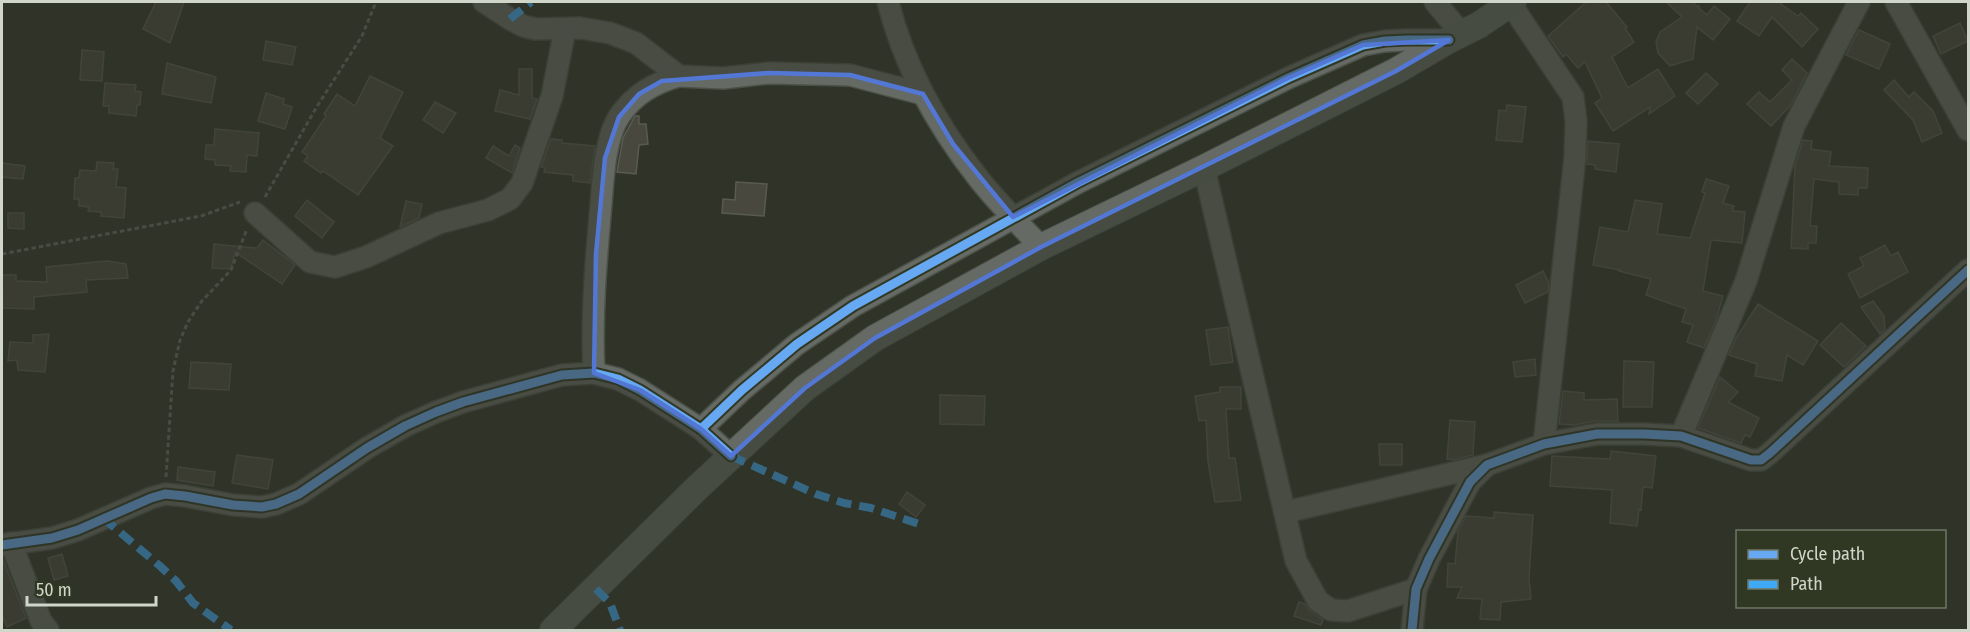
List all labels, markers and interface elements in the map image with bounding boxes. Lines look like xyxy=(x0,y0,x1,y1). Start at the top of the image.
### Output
legend xyxy=(1736,530,1946,608)
text: Cycle path xyxy=(1790,543,1865,565)
scale bar xyxy=(27,569,156,607)
text: Path xyxy=(1790,573,1823,595)
text: 50 m xyxy=(36,579,72,601)

